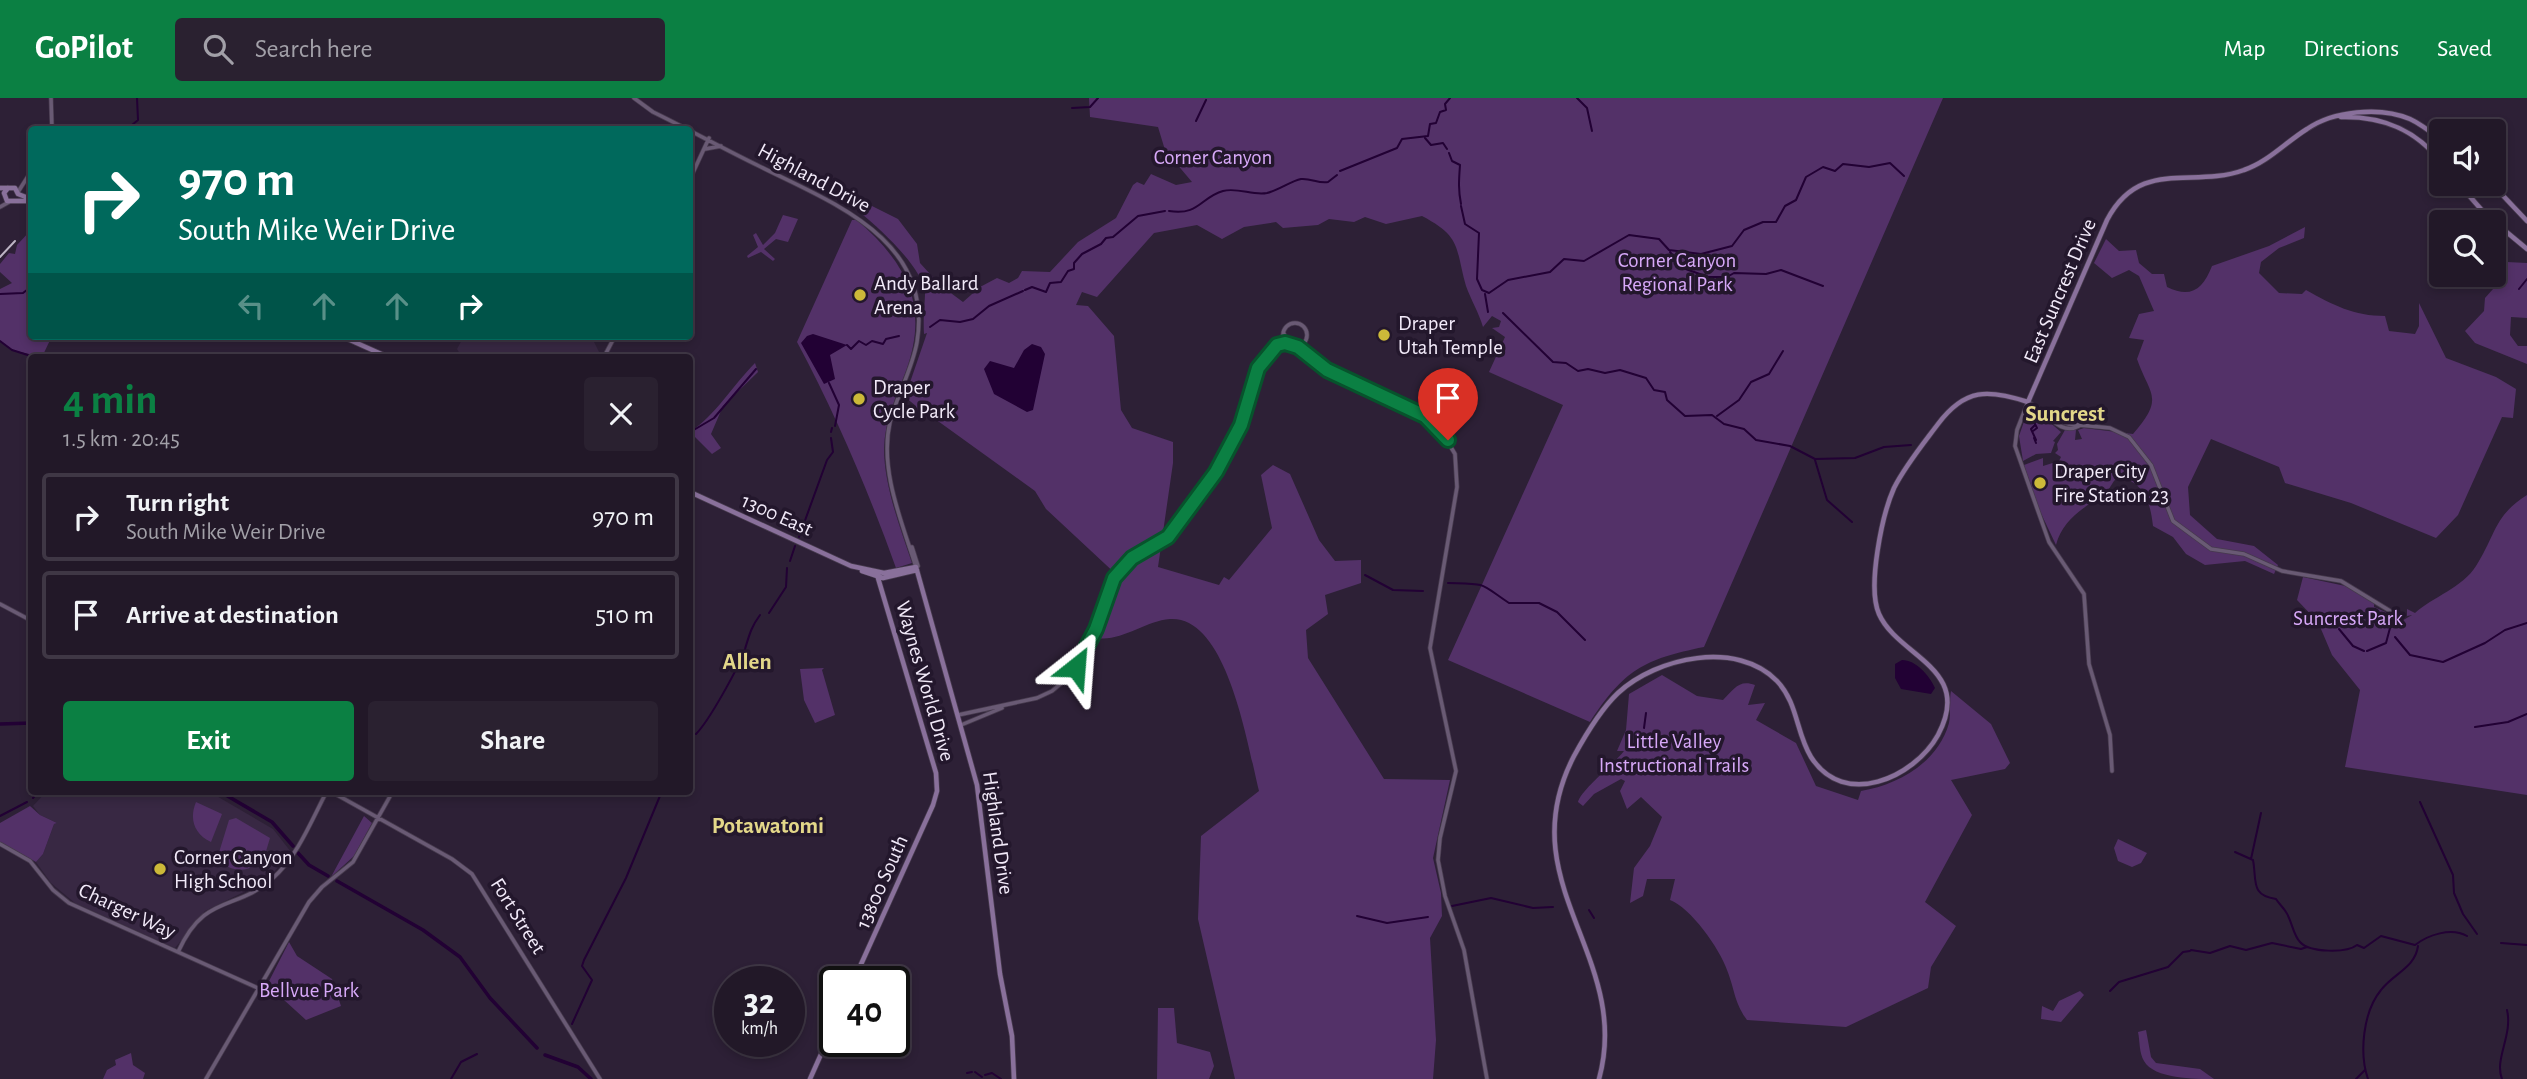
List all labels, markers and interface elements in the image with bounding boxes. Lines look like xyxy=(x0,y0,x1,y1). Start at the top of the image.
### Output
search box xyxy=(175,18,665,81)
icon: search xyxy=(199,30,237,68)
text: GoPilot xyxy=(35,32,133,65)
text: Search here xyxy=(255,36,372,62)
text: Map xyxy=(2223,37,2265,61)
text: Directions xyxy=(2303,37,2399,61)
text: Saved xyxy=(2437,37,2492,61)
map controls xyxy=(2429,119,2506,287)
button: sound xyxy=(2429,119,2506,196)
street label: Highland Drive xyxy=(754,140,874,216)
park label: Corner Canyon xyxy=(1154,147,1272,168)
icon: right xyxy=(63,154,154,245)
text: 970 m xyxy=(178,156,295,205)
button: search xyxy=(2429,210,2506,287)
text: South Mike Weir Drive xyxy=(178,214,456,246)
street label: East Suncrest Drive xyxy=(2020,216,2100,366)
park label: Corner Canyon Regional Park xyxy=(1618,250,1736,295)
place label: Andy Ballard Arena xyxy=(874,273,979,318)
icon: left xyxy=(232,287,270,325)
icon: ahead xyxy=(305,287,343,325)
icon: ahead xyxy=(378,287,416,325)
icon: right xyxy=(451,287,489,325)
marker: Andy Ballard Arena xyxy=(852,287,868,303)
place label: Draper Utah Temple xyxy=(1398,313,1503,358)
marker: Draper Utah Temple xyxy=(1376,327,1392,343)
pin xyxy=(1418,368,1478,440)
button: close xyxy=(584,377,658,451)
place label: Draper Cycle Park xyxy=(873,377,955,422)
text: 4 min xyxy=(63,379,158,421)
icon: arrive xyxy=(1429,379,1467,417)
marker: Draper Cycle Park xyxy=(851,391,867,407)
district label: Suncrest xyxy=(2025,403,2105,426)
text: 1.5 km · 20:45 xyxy=(63,428,180,451)
place label: Draper City Fire Station 23 xyxy=(2054,461,2169,506)
marker: Draper City Fire Station 23 xyxy=(2032,475,2048,491)
text: Turn right xyxy=(126,490,229,516)
street label: 1300 East xyxy=(738,490,816,540)
icon: right xyxy=(67,498,105,536)
text: 970 m xyxy=(592,504,654,530)
text: South Mike Weir Drive xyxy=(126,521,326,544)
icon: arrive xyxy=(67,596,105,634)
street label: Waynes World Drive xyxy=(892,598,958,764)
text: Arrive at destination xyxy=(126,602,339,628)
text: 510 m xyxy=(595,602,654,628)
park label: Suncrest Park xyxy=(2293,608,2403,629)
position arrow xyxy=(1039,630,1113,704)
district label: Allen xyxy=(722,651,772,674)
button: Exit xyxy=(63,701,354,781)
button: Share xyxy=(368,701,658,781)
park label: Little Valley Instructional Trails xyxy=(1599,731,1749,776)
street label: Highland Drive xyxy=(979,770,1017,896)
district label: Potawatomi xyxy=(712,815,824,838)
street label: 13800 South xyxy=(852,832,912,932)
place label: Corner Canyon High School xyxy=(174,847,293,892)
marker: Corner Canyon High School xyxy=(152,861,168,877)
street label: Fort Street xyxy=(487,874,550,958)
street label: Charger Way xyxy=(75,879,179,943)
speed limit sign: 40 xyxy=(819,966,910,1057)
park label: Bellvue Park xyxy=(259,980,359,1001)
text: 32 xyxy=(744,985,775,1020)
text: km/h xyxy=(741,1020,778,1038)

